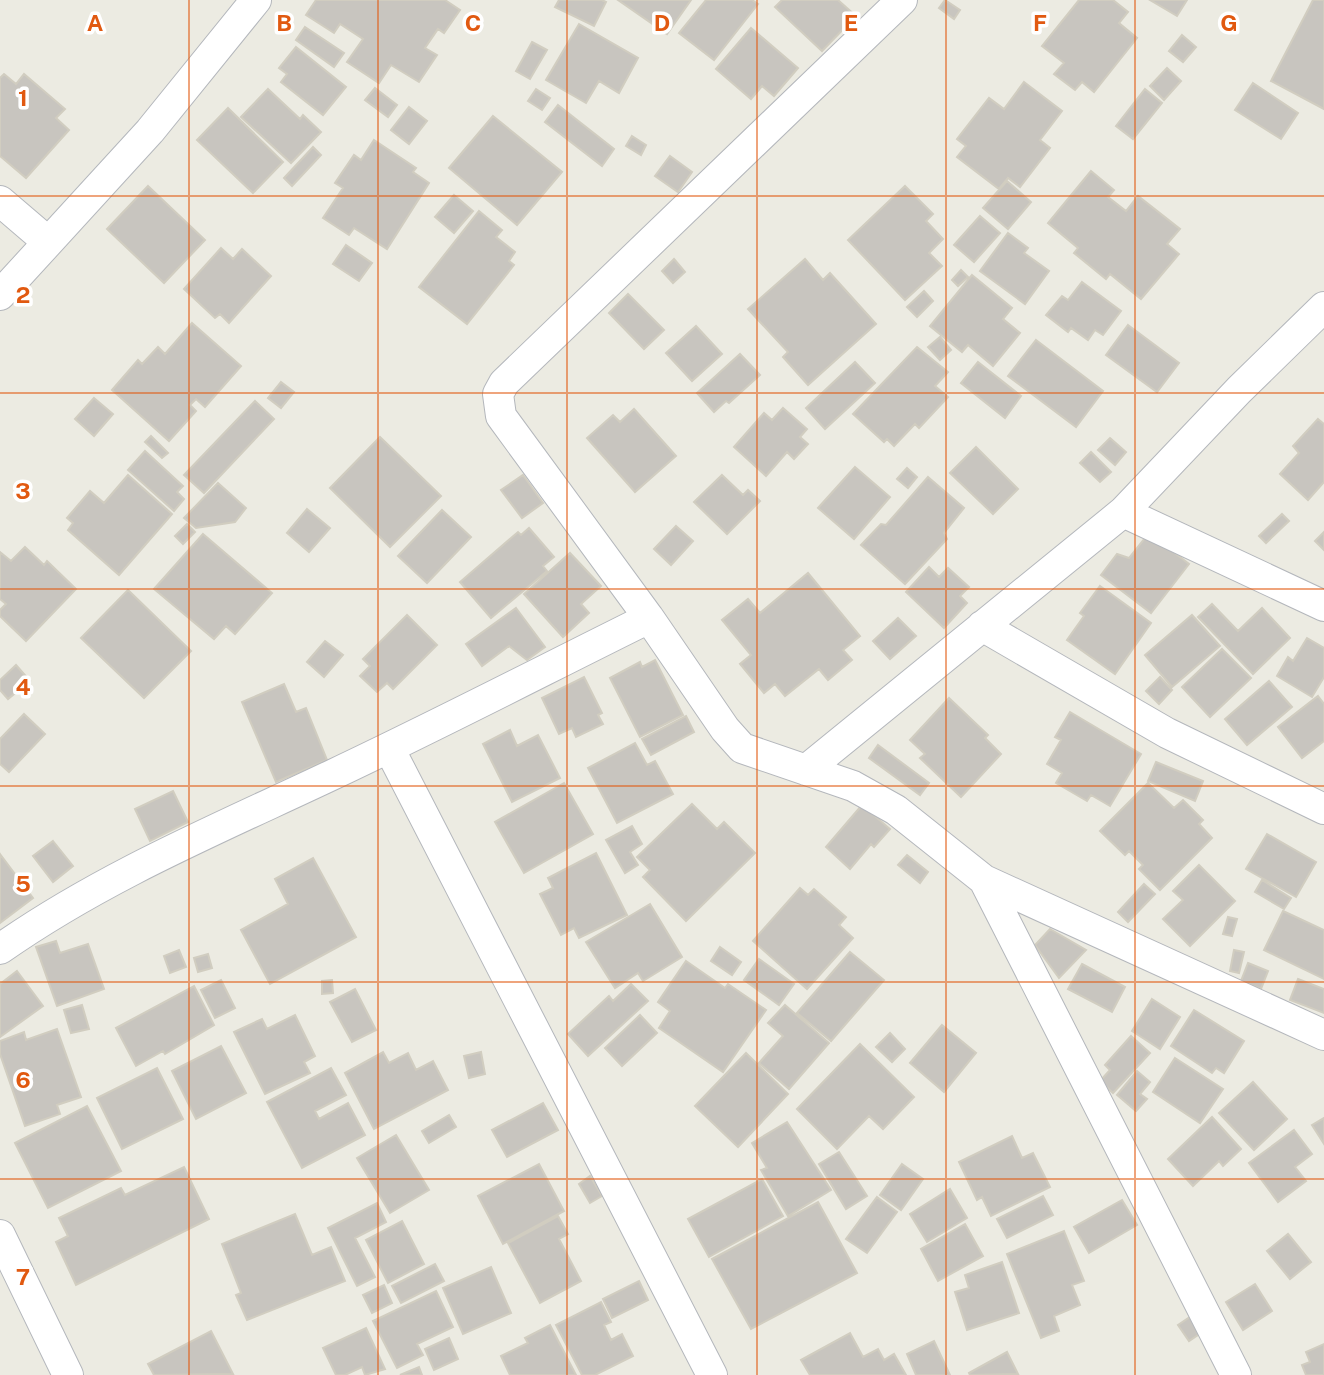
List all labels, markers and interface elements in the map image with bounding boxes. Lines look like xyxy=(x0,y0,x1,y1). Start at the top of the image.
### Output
text: A xyxy=(87,9,104,36)
text: B xyxy=(276,9,292,36)
text: C xyxy=(465,9,481,36)
text: D xyxy=(654,9,670,36)
text: E xyxy=(844,9,858,36)
text: F xyxy=(1033,9,1047,36)
text: G xyxy=(1220,9,1238,36)
text: 1 xyxy=(18,84,28,111)
text: 2 xyxy=(16,281,30,308)
text: 3 xyxy=(15,477,31,504)
text: 4 xyxy=(15,673,31,700)
text: 5 xyxy=(15,870,31,897)
text: 6 xyxy=(15,1066,31,1093)
text: 7 xyxy=(16,1263,30,1290)

